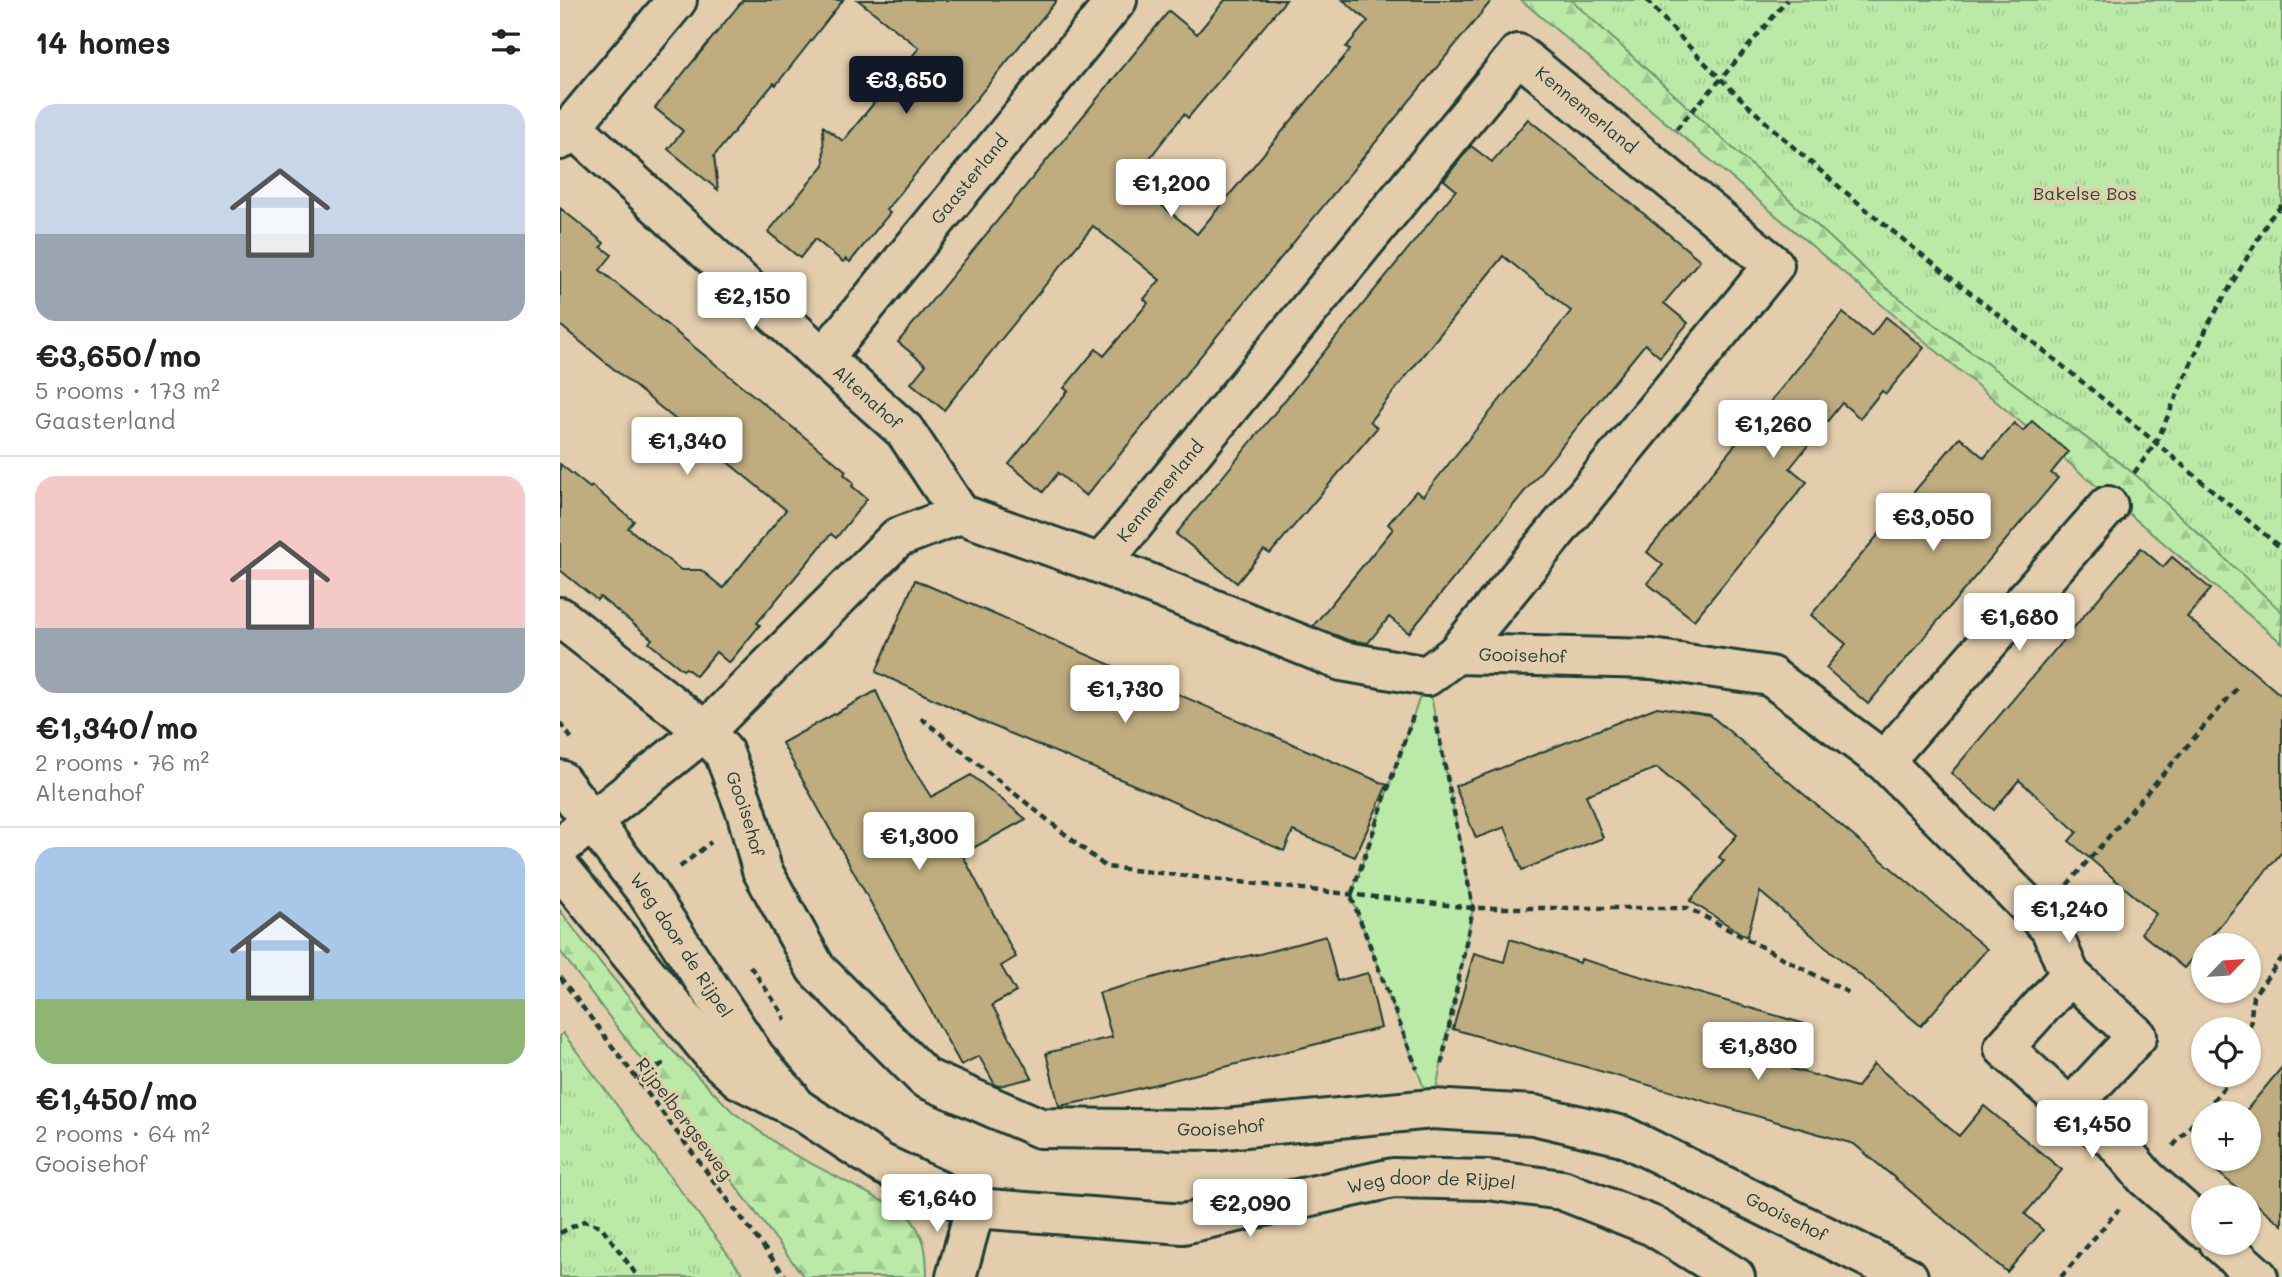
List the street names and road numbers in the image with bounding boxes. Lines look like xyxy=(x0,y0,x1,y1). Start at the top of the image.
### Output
street label: Kennemerland xyxy=(1531,60,1643,158)
street label: Gaasterland xyxy=(925,129,1013,229)
street label: Altenahof xyxy=(828,359,908,435)
street label: Kennemerland xyxy=(1111,435,1209,547)
street label: Gooisehof xyxy=(1478,642,1568,668)
street label: Gooisehof xyxy=(721,768,771,860)
street label: Weg door de Rijpel xyxy=(625,867,739,1022)
street label: Rijpelbergseweg xyxy=(631,1052,739,1184)
street label: Gooisehof xyxy=(1177,1112,1267,1141)
street label: Weg door de Rijpel xyxy=(1345,1165,1517,1199)
street label: Gooisehof xyxy=(1742,1186,1833,1247)

